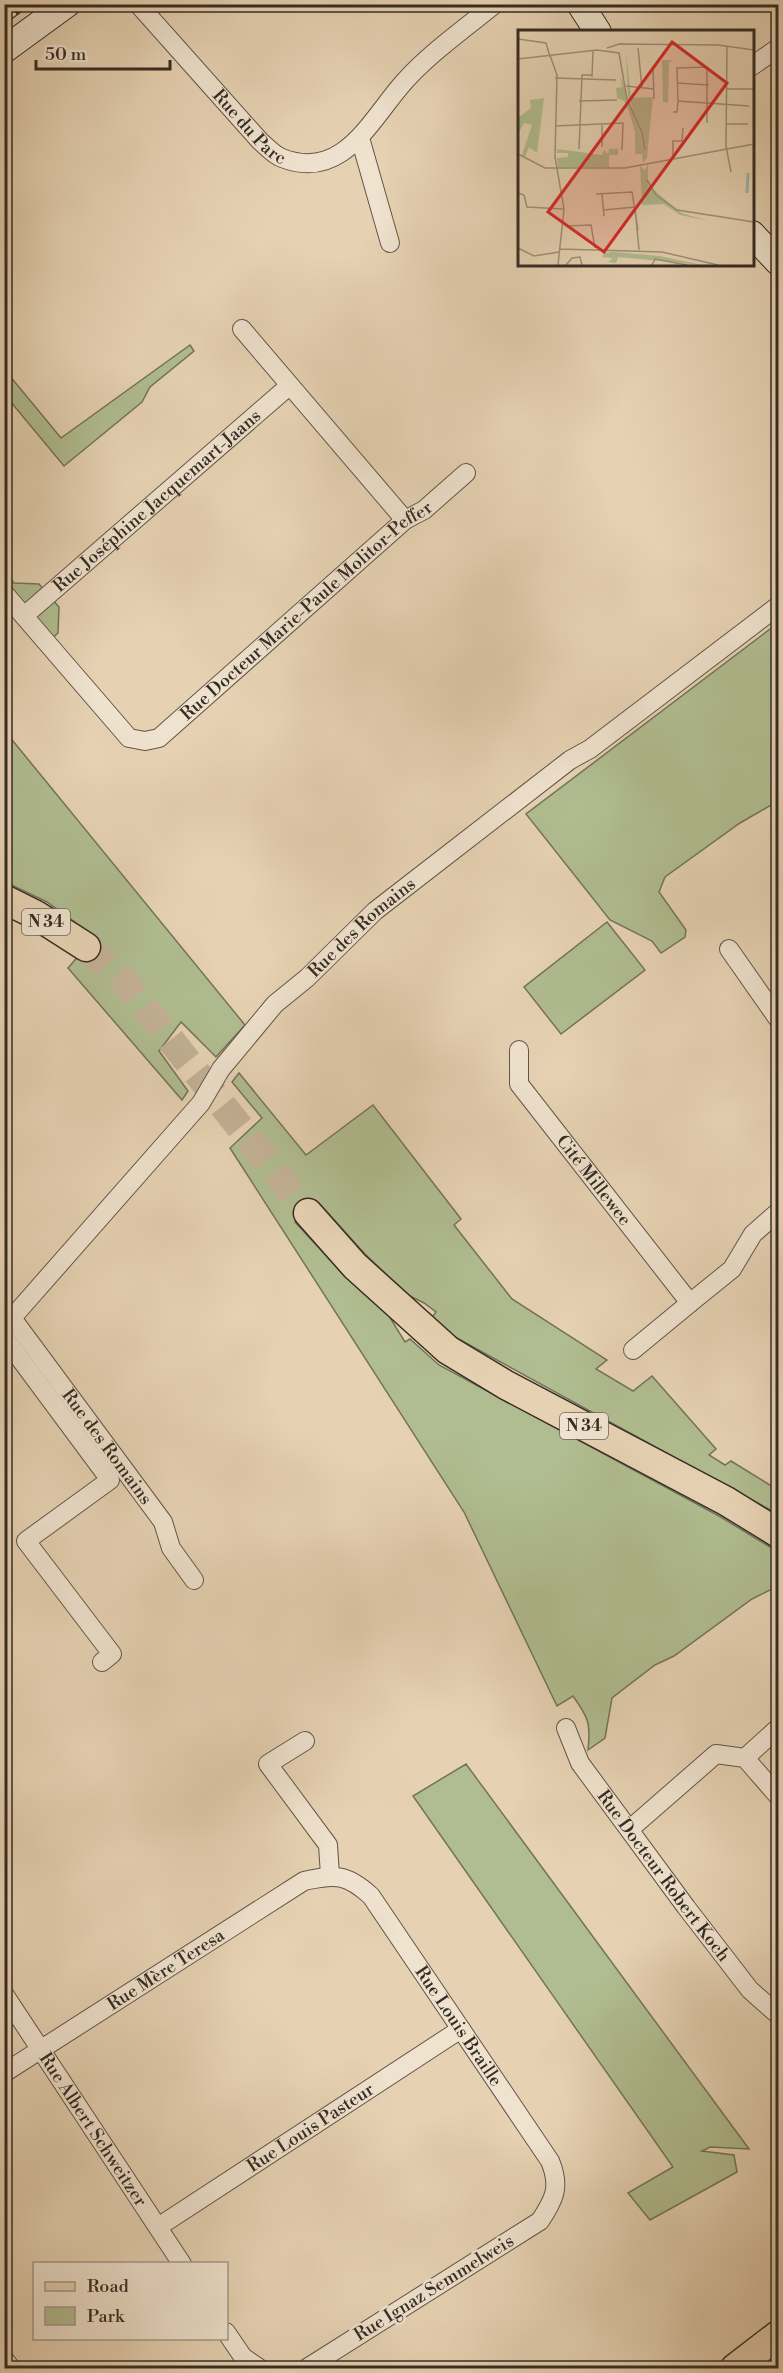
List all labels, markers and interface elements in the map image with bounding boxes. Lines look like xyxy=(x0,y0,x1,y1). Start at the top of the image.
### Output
inset map xyxy=(518,30,753,266)
scale bar xyxy=(36,33,170,71)
text: 50 m xyxy=(45,43,87,66)
street label: Rue du Parc xyxy=(208,84,290,170)
street label: Rue Joséphine Jacquemart-Jaans xyxy=(48,404,266,597)
street label: Rue Docteur Marie-Paule Molitor-Peffer xyxy=(175,496,438,725)
street label: Rue des Romains xyxy=(303,872,420,982)
road number: N 34 xyxy=(22,909,70,935)
street label: Cité Millewee xyxy=(551,1130,637,1230)
street label: Rue des Romains xyxy=(57,1384,158,1509)
road number: N 34 xyxy=(560,1413,608,1439)
street label: Rue Docteur Robert Koch xyxy=(592,1785,736,1966)
street label: Rue Mère Teresa xyxy=(103,1923,229,2016)
street label: Rue Louis Braille xyxy=(410,1961,508,2091)
street label: Rue Albert Schweitzer xyxy=(34,2048,152,2211)
street label: Rue Louis Pasteur xyxy=(242,2077,378,2177)
street label: Rue Ignaz Semmelweis xyxy=(350,2229,518,2347)
legend xyxy=(33,2262,228,2340)
text: Road xyxy=(87,2275,130,2298)
text: Park xyxy=(87,2305,126,2328)

